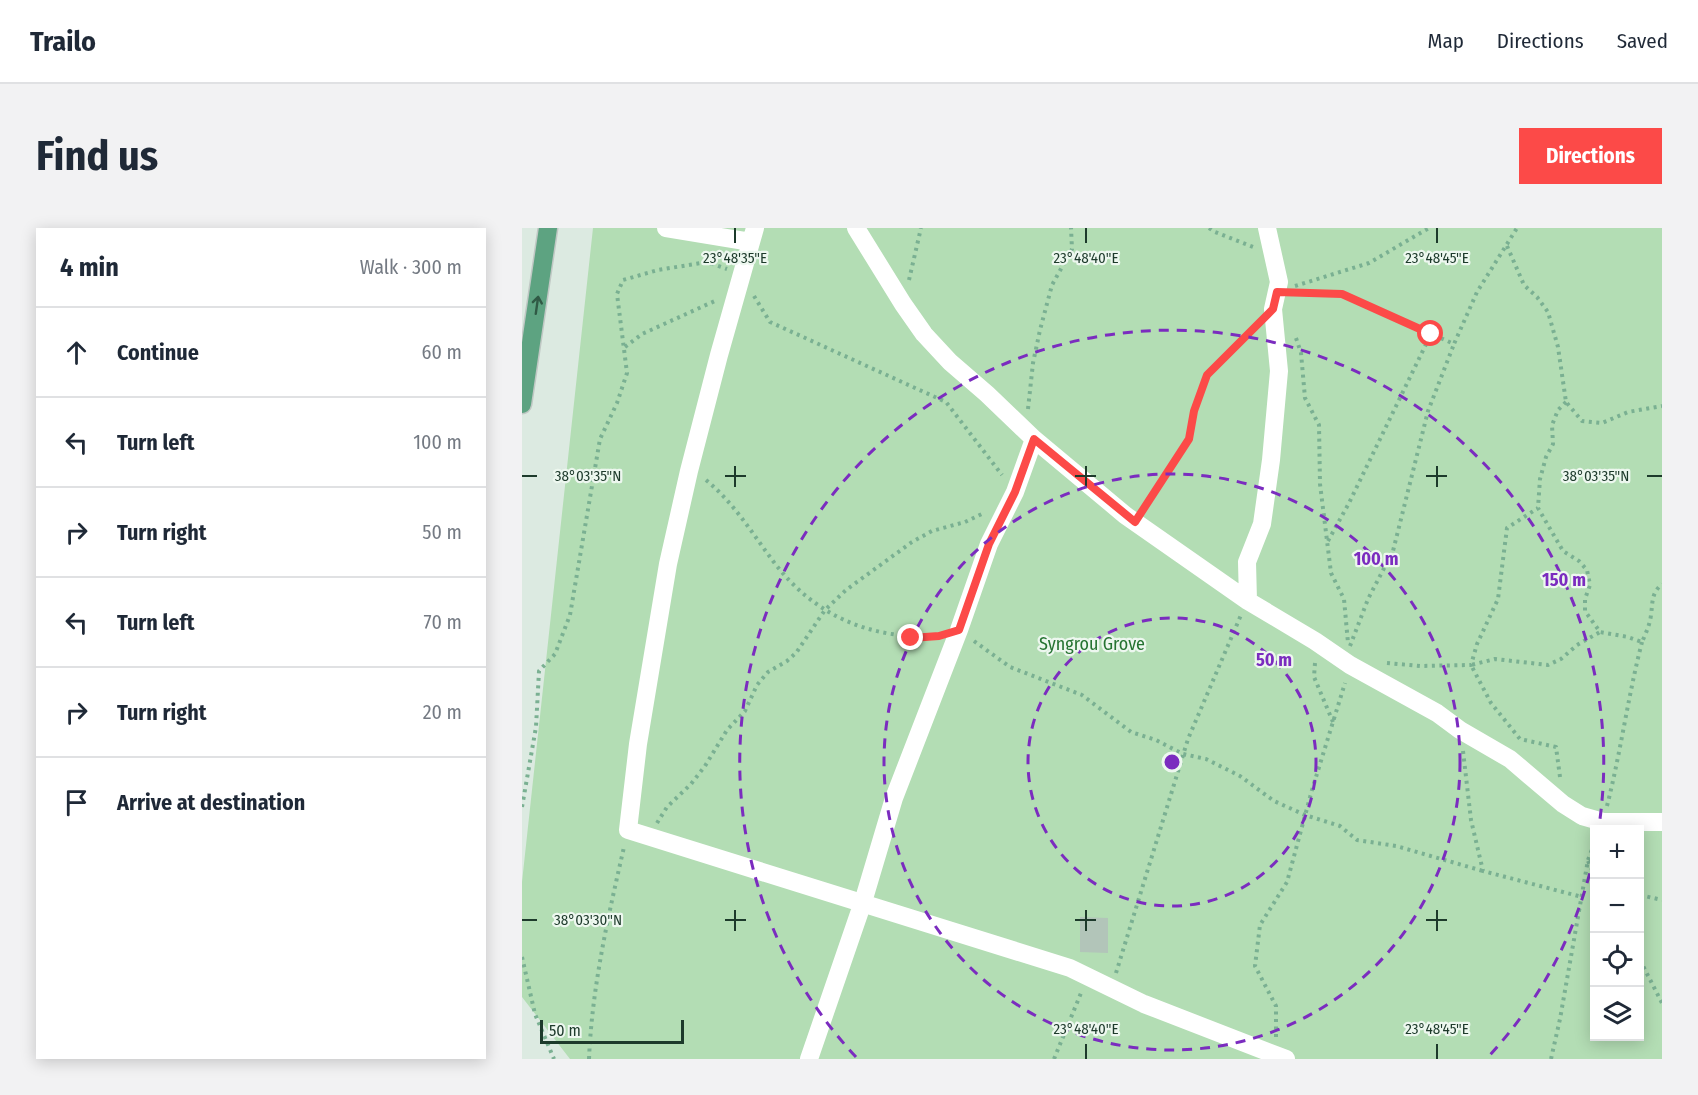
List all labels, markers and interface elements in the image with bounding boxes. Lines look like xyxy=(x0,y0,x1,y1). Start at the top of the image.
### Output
text: Trailo xyxy=(30,25,96,58)
text: Map xyxy=(1427,28,1464,54)
text: Directions xyxy=(1497,28,1584,54)
text: Saved xyxy=(1617,28,1668,54)
button: Directions xyxy=(1519,128,1662,184)
text: Find us xyxy=(36,131,158,181)
text: 23°48'35"E xyxy=(703,249,767,267)
text: 23°48'40"E xyxy=(1054,249,1118,267)
text: 23°48'45"E xyxy=(1405,249,1469,267)
text: 4 min xyxy=(60,252,119,283)
text: Walk · 300 m xyxy=(360,255,462,279)
one-way arrow xyxy=(531,295,542,315)
route start xyxy=(1417,320,1443,346)
icon: ahead xyxy=(60,336,93,369)
text: Continue xyxy=(117,339,199,366)
text: 60 m xyxy=(422,340,462,364)
icon: left xyxy=(60,426,93,459)
text: Turn left xyxy=(117,429,195,456)
text: 100 m xyxy=(413,430,462,454)
text: 38°03'35"N xyxy=(555,467,621,485)
text: 38°03'35"N xyxy=(1563,467,1629,485)
icon: right xyxy=(60,516,93,549)
text: Turn right xyxy=(117,519,206,546)
text: 50 m xyxy=(422,520,462,544)
text: 100 m xyxy=(1354,548,1398,570)
text: 150 m xyxy=(1542,569,1586,591)
icon: left xyxy=(60,606,93,639)
text: Turn left xyxy=(117,609,195,636)
text: 70 m xyxy=(424,610,462,634)
route end xyxy=(897,624,923,650)
park label: Syngrou Grove xyxy=(1039,633,1145,655)
text: 50 m xyxy=(1256,649,1292,671)
icon: right xyxy=(60,696,93,729)
text: Turn right xyxy=(117,699,206,726)
text: 20 m xyxy=(423,700,462,724)
centre of rings xyxy=(1162,752,1182,772)
icon: arrive xyxy=(60,786,93,819)
text: Arrive at destination xyxy=(117,789,305,816)
map controls xyxy=(1590,825,1644,1041)
button: + xyxy=(1590,825,1644,879)
button: − xyxy=(1590,879,1644,933)
text: 38°03'30"N xyxy=(554,911,622,929)
button: locate xyxy=(1590,933,1644,987)
button: layers xyxy=(1590,987,1644,1041)
scale bar xyxy=(540,1017,684,1044)
text: 23°48'40"E xyxy=(1054,1020,1118,1038)
text: 23°48'45"E xyxy=(1405,1020,1469,1038)
text: 50 m xyxy=(549,1021,581,1040)

